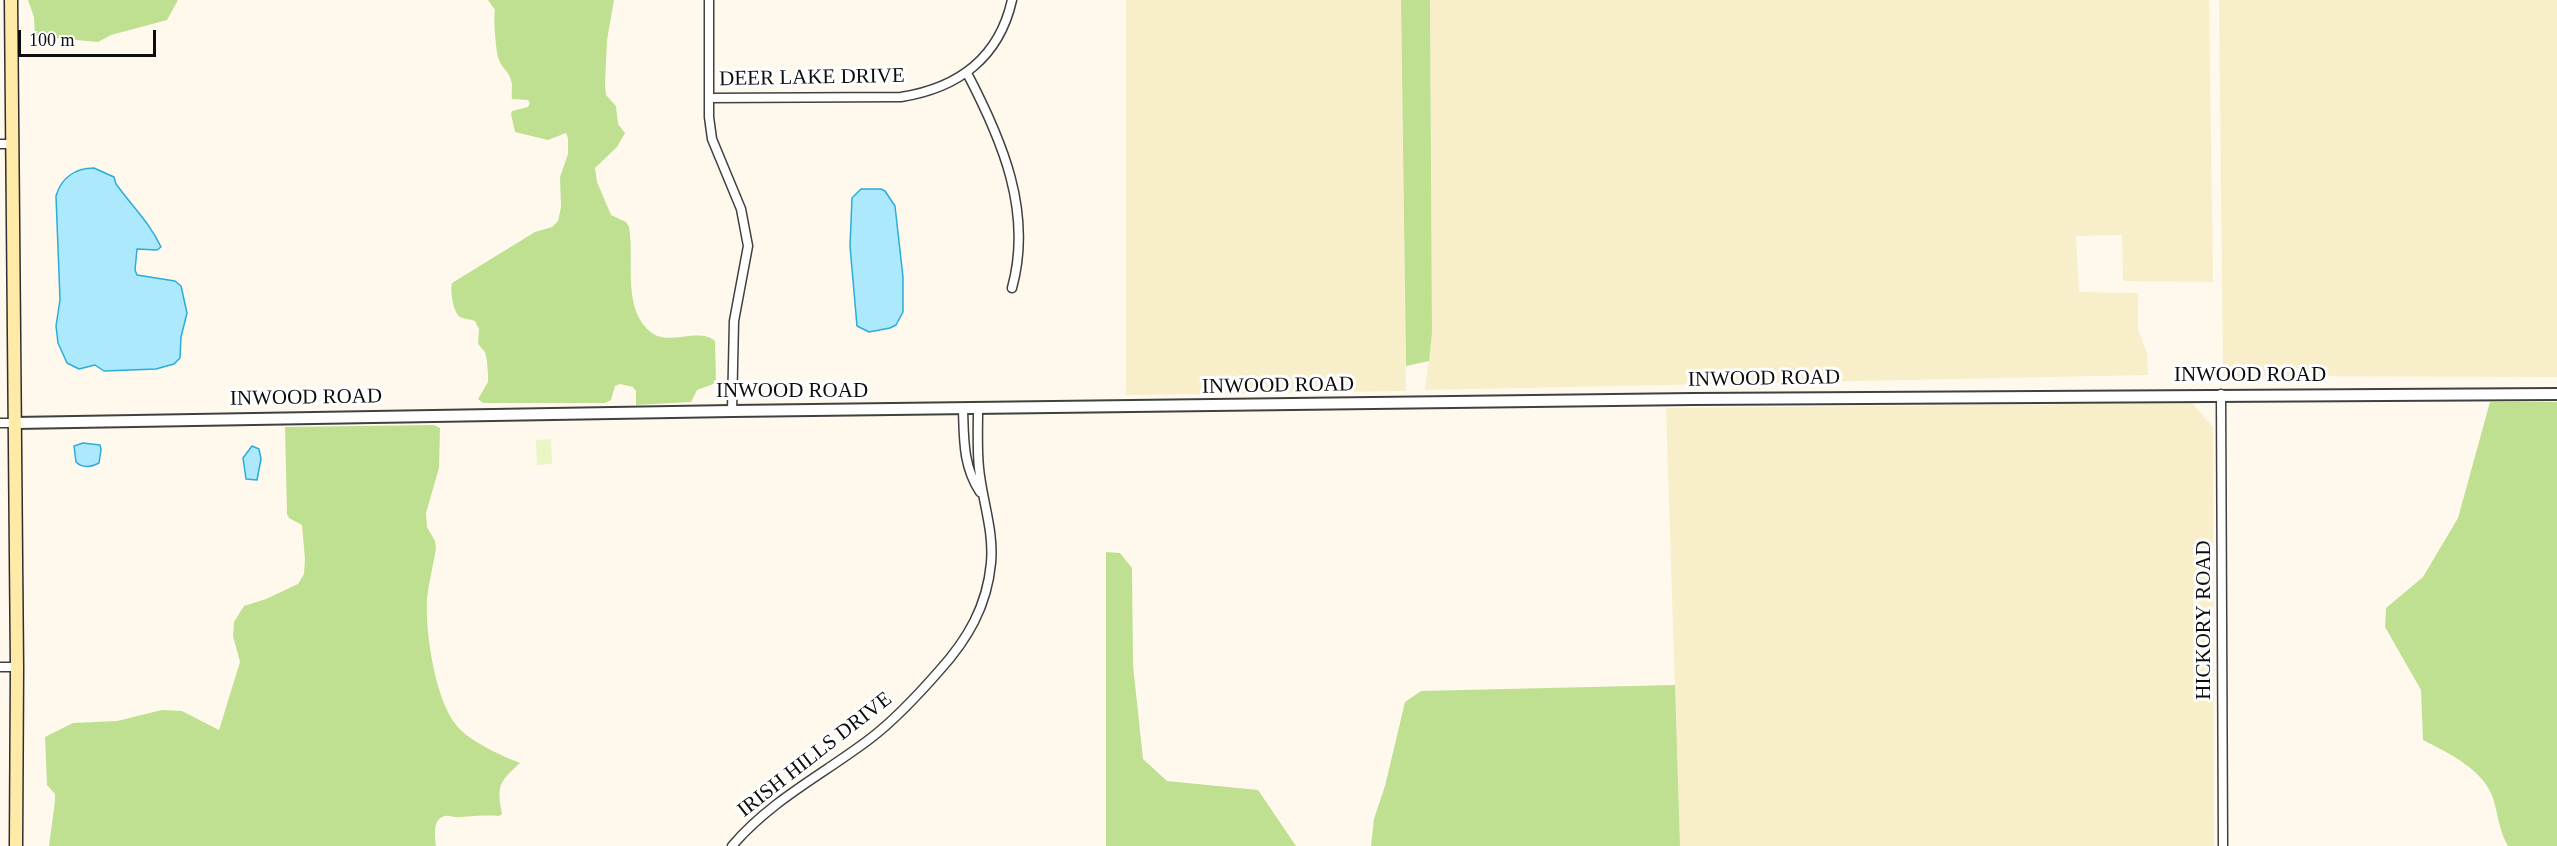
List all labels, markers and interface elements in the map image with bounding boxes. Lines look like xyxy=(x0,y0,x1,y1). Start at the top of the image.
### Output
scale bar xyxy=(21,18,159,56)
text: 100 m xyxy=(29,30,75,50)
street label: DEER LAKE DRIVE xyxy=(719,64,905,92)
street label: INWOOD ROAD xyxy=(2174,362,2326,388)
street label: INWOOD ROAD xyxy=(1688,365,1840,393)
street label: INWOOD ROAD xyxy=(1202,372,1354,400)
street label: INWOOD ROAD xyxy=(716,378,868,404)
street label: INWOOD ROAD xyxy=(230,384,382,412)
street label: HICKORY ROAD xyxy=(2191,540,2217,700)
street label: IRISH HILLS DRIVE xyxy=(733,687,897,823)

